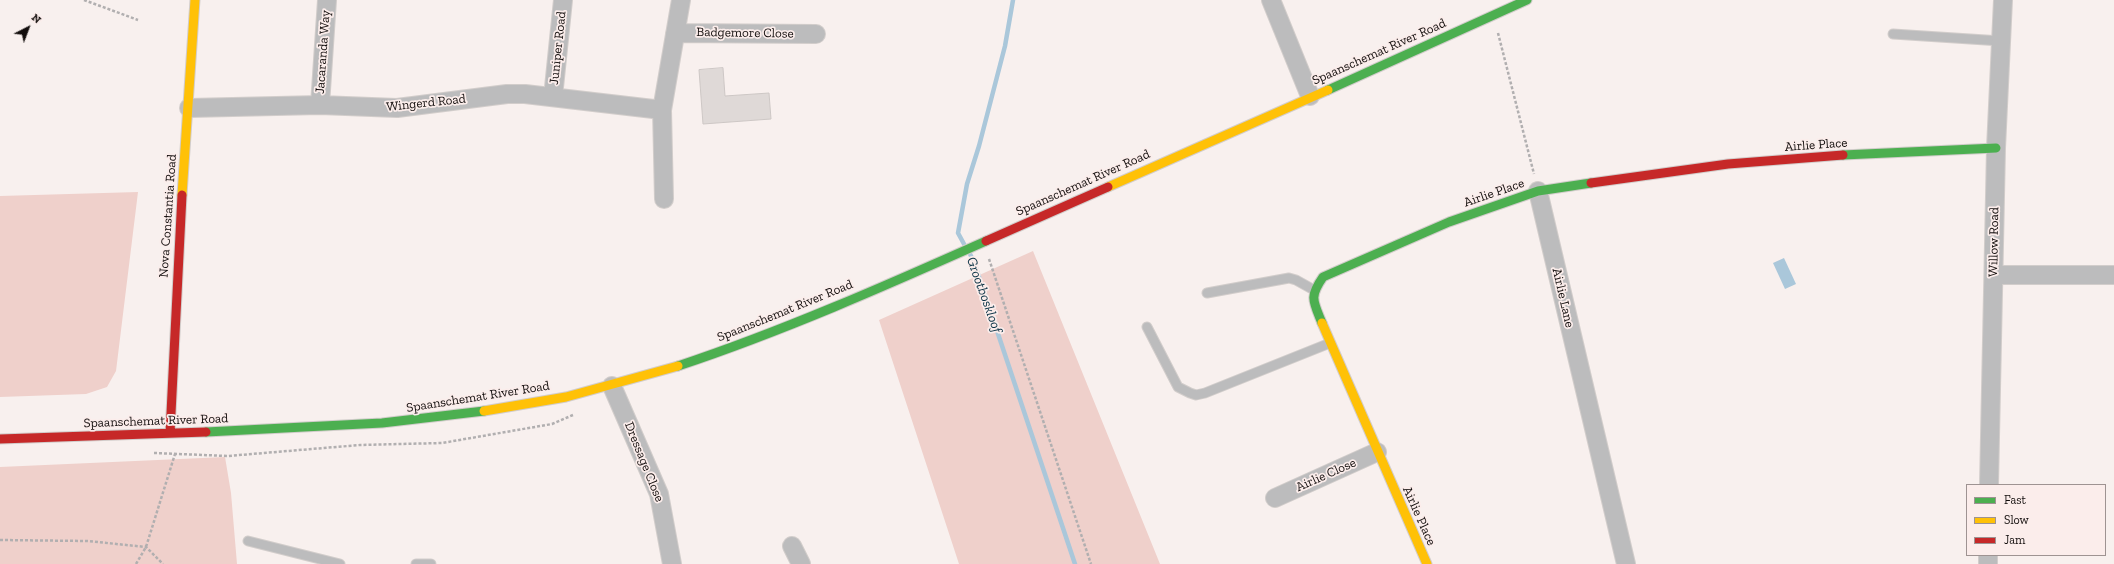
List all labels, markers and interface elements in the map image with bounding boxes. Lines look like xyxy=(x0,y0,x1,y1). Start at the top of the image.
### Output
north arrow xyxy=(8,8,48,48)
street label: Jacaranda Way xyxy=(312,10,334,94)
text: N xyxy=(29,11,44,26)
street label: Juniper Road xyxy=(546,11,570,85)
street label: Spaanschemat River Road xyxy=(1310,15,1448,89)
street label: Badgemore Close xyxy=(696,24,794,42)
street label: Wingerd Road xyxy=(386,91,466,115)
street label: Airlie Place xyxy=(1784,135,1848,155)
street label: Spaanschemat River Road xyxy=(1014,146,1152,220)
street label: Nova Constantia Road xyxy=(156,154,180,278)
street label: Airlie Place xyxy=(1462,175,1526,211)
street label: Willow Road xyxy=(1986,207,2002,277)
water label: Grootboskloof xyxy=(963,255,1005,335)
street label: Airlie Lane xyxy=(1549,267,1577,329)
street label: Spaanschemat River Road xyxy=(715,277,855,345)
street label: Spaanschemat River Road xyxy=(405,378,551,416)
street label: Spaanschemat River Road xyxy=(83,411,229,431)
street label: Dressage Close xyxy=(621,420,667,504)
street label: Airlie Close xyxy=(1294,455,1358,495)
street label: Airlie Place xyxy=(1399,484,1439,548)
legend xyxy=(1966,484,2106,556)
text: Fast xyxy=(2004,493,2026,507)
text: Slow xyxy=(2004,513,2029,527)
text: Jam xyxy=(2004,533,2025,547)

